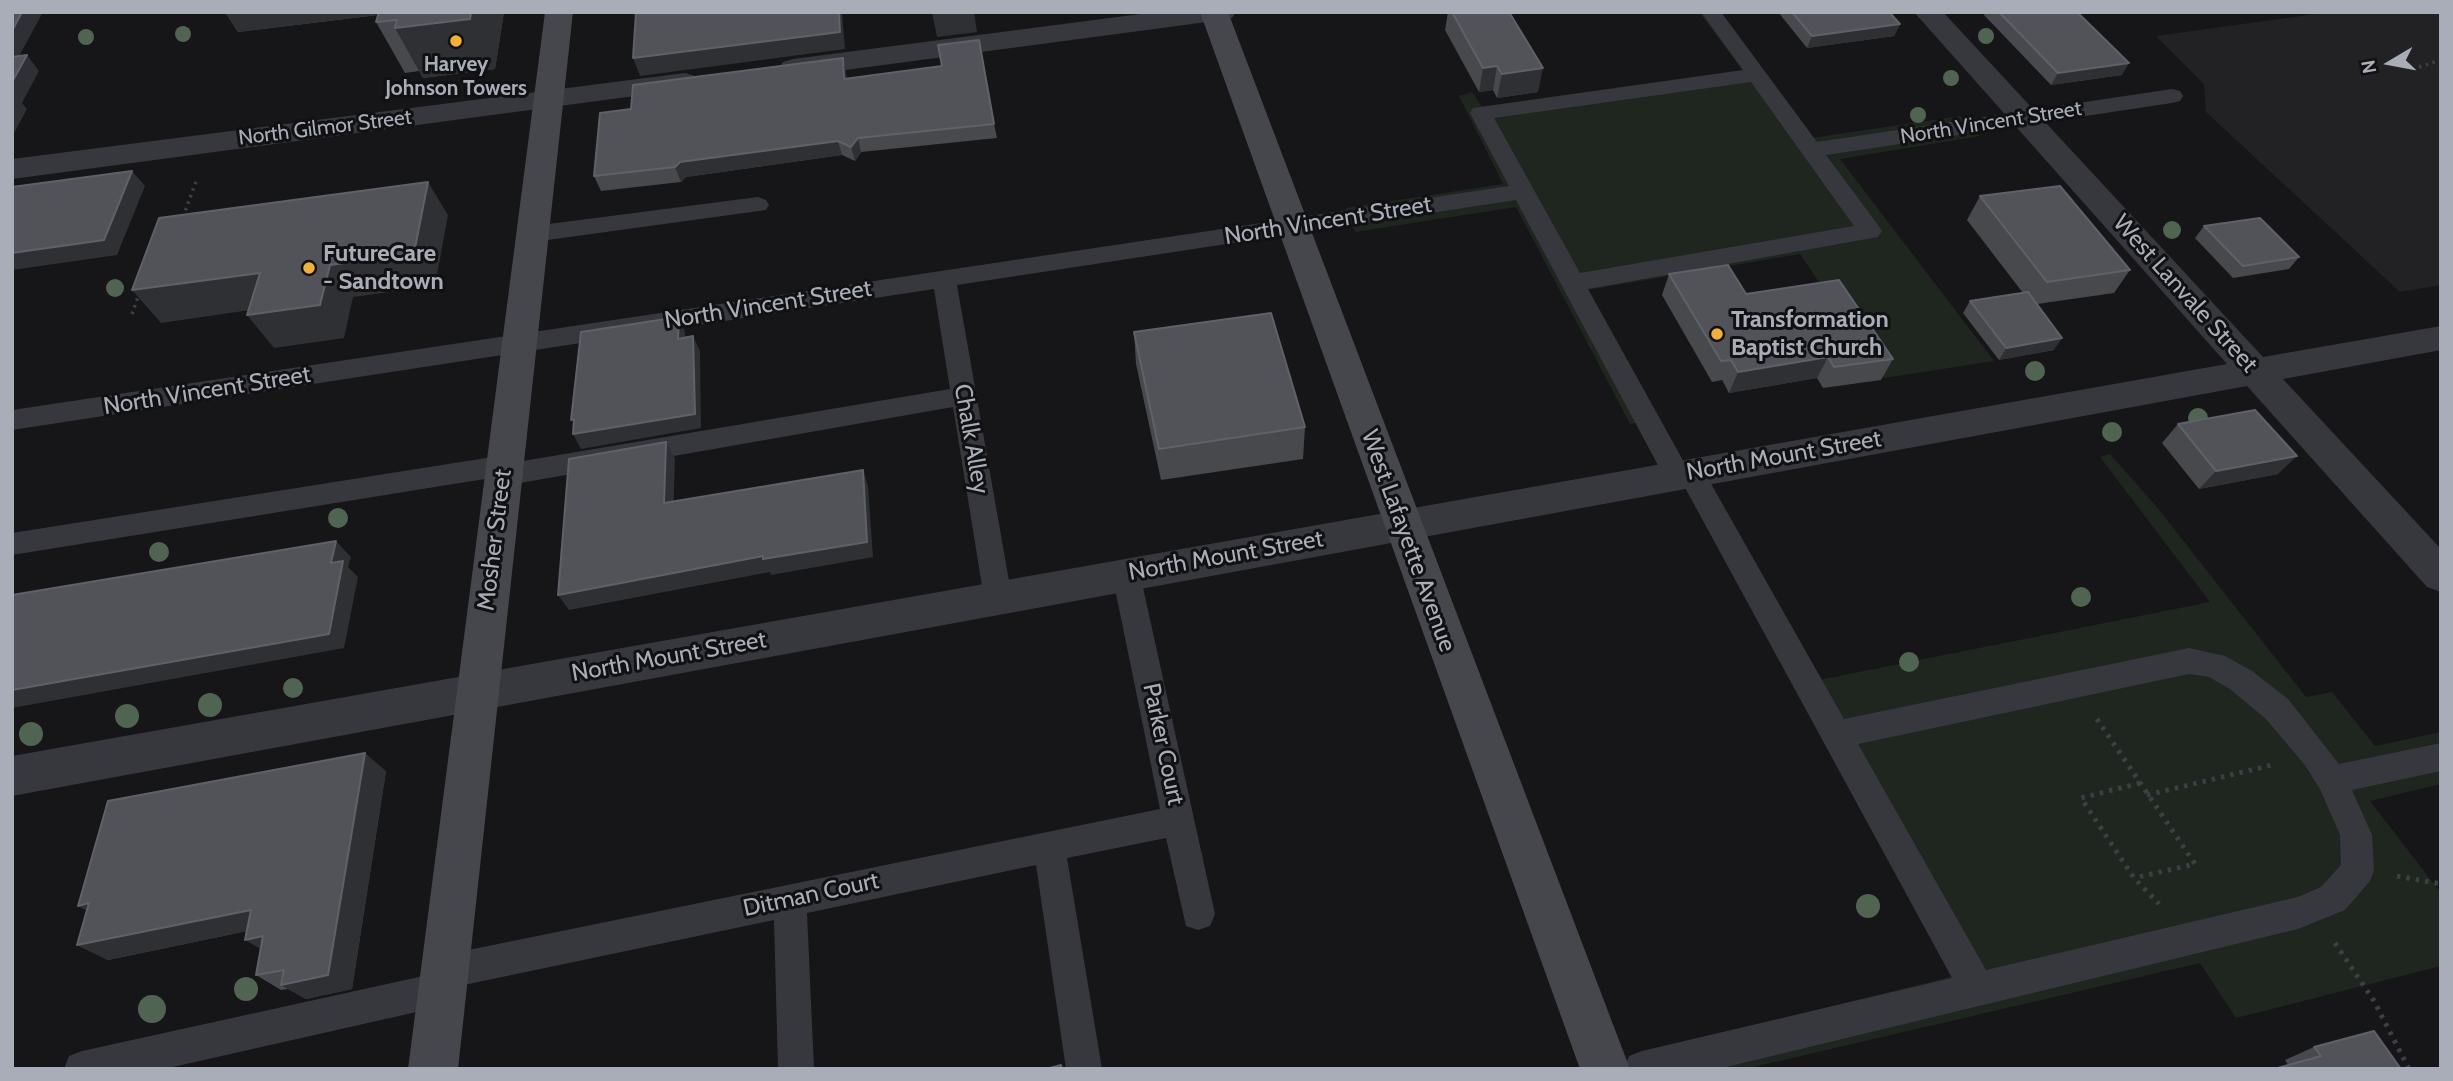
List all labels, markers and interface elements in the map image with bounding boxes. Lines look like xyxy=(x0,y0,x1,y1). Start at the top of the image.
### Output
north arrow xyxy=(2355,28,2425,98)
marker: Harvey Johnson Towers xyxy=(448,33,464,49)
place label: Harvey Johnson Towers xyxy=(385,52,527,102)
text: N xyxy=(2356,58,2381,75)
street label: North Vincent Street xyxy=(1899,96,2083,150)
street label: North Gilmor Street xyxy=(237,105,413,151)
street label: North Vincent Street xyxy=(1222,190,1434,252)
street label: West Lanvale Street xyxy=(2107,209,2263,379)
place label: FutureCare - Sandtown xyxy=(323,240,444,296)
marker: FutureCare - Sandtown xyxy=(301,260,317,276)
street label: North Vincent Street xyxy=(662,274,874,336)
place label: Transformation Baptist Church xyxy=(1731,306,1889,362)
marker: Transformation Baptist Church xyxy=(1709,326,1725,342)
street label: North Vincent Street xyxy=(101,360,313,422)
street label: Chalk Alley xyxy=(947,382,995,496)
street label: North Mount Street xyxy=(1684,425,1884,487)
street label: West Lafayette Avenue xyxy=(1354,426,1462,656)
street label: Mosher Street xyxy=(472,468,518,612)
street label: North Mount Street xyxy=(1126,525,1326,587)
street label: North Mount Street xyxy=(569,626,769,688)
street label: Parker Court xyxy=(1136,680,1190,808)
street label: Ditman Court xyxy=(741,867,881,923)

